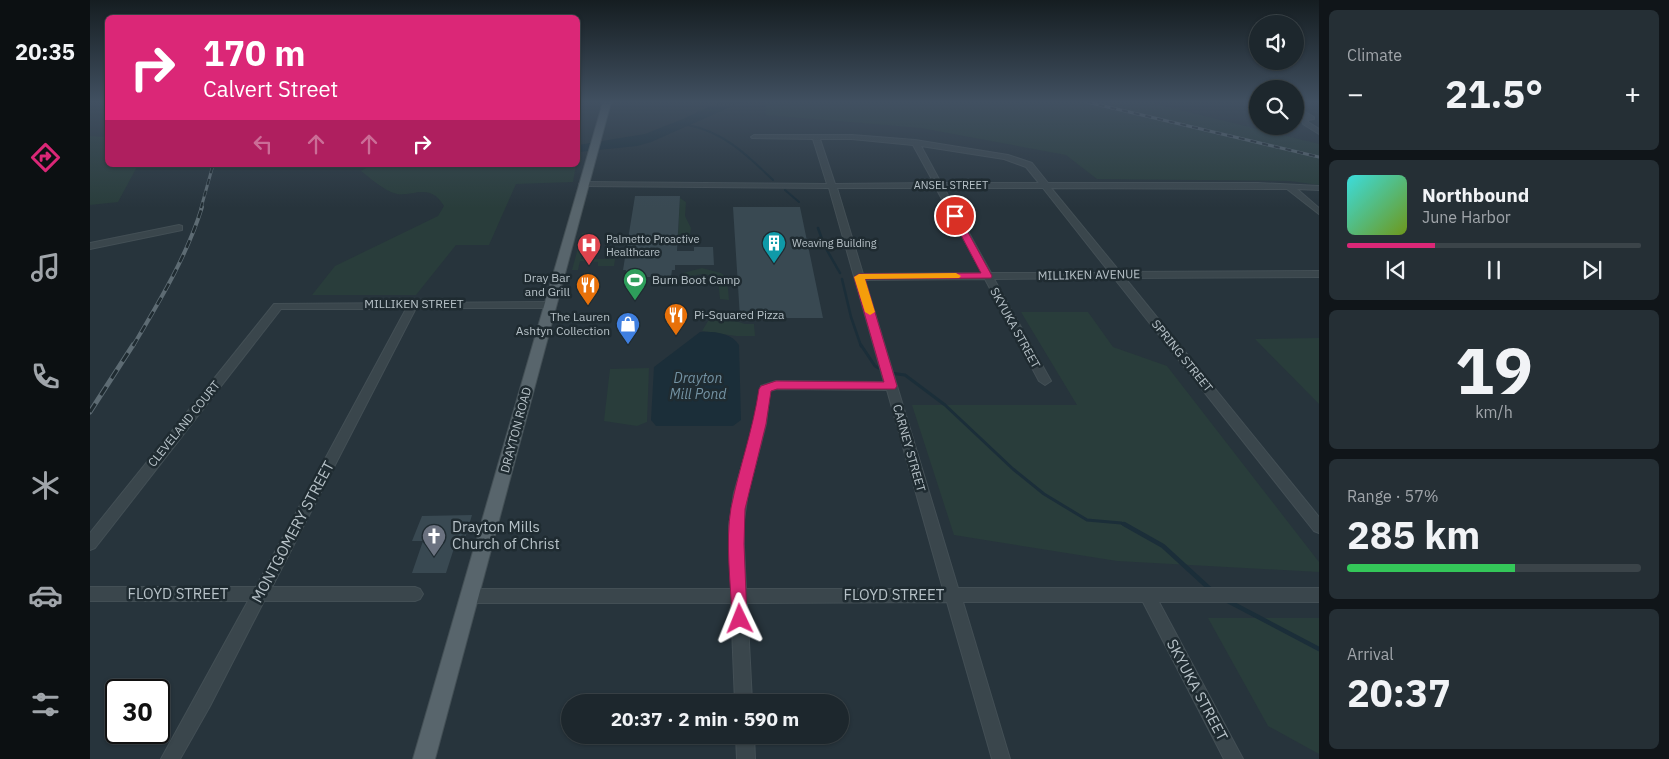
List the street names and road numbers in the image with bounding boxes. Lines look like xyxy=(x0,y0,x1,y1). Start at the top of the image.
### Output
street label: ANSEL STREET xyxy=(914,178,989,192)
street label: MILLIKEN AVENUE xyxy=(1038,266,1140,283)
street label: SKYUKA STREET xyxy=(987,285,1044,371)
street label: MILLIKEN STREET xyxy=(364,296,464,311)
street label: SPRING STREET xyxy=(1149,317,1216,395)
street label: CLEVELAND COURT xyxy=(144,378,223,470)
street label: DRAYTON ROAD xyxy=(497,385,534,474)
street label: CARNEY STREET xyxy=(890,402,929,493)
street label: MONTGOMERY STREET xyxy=(247,457,338,606)
street label: FLOYD STREET xyxy=(128,584,229,603)
street label: FLOYD STREET xyxy=(844,585,945,604)
street label: SKYUKA STREET xyxy=(1163,636,1232,744)

